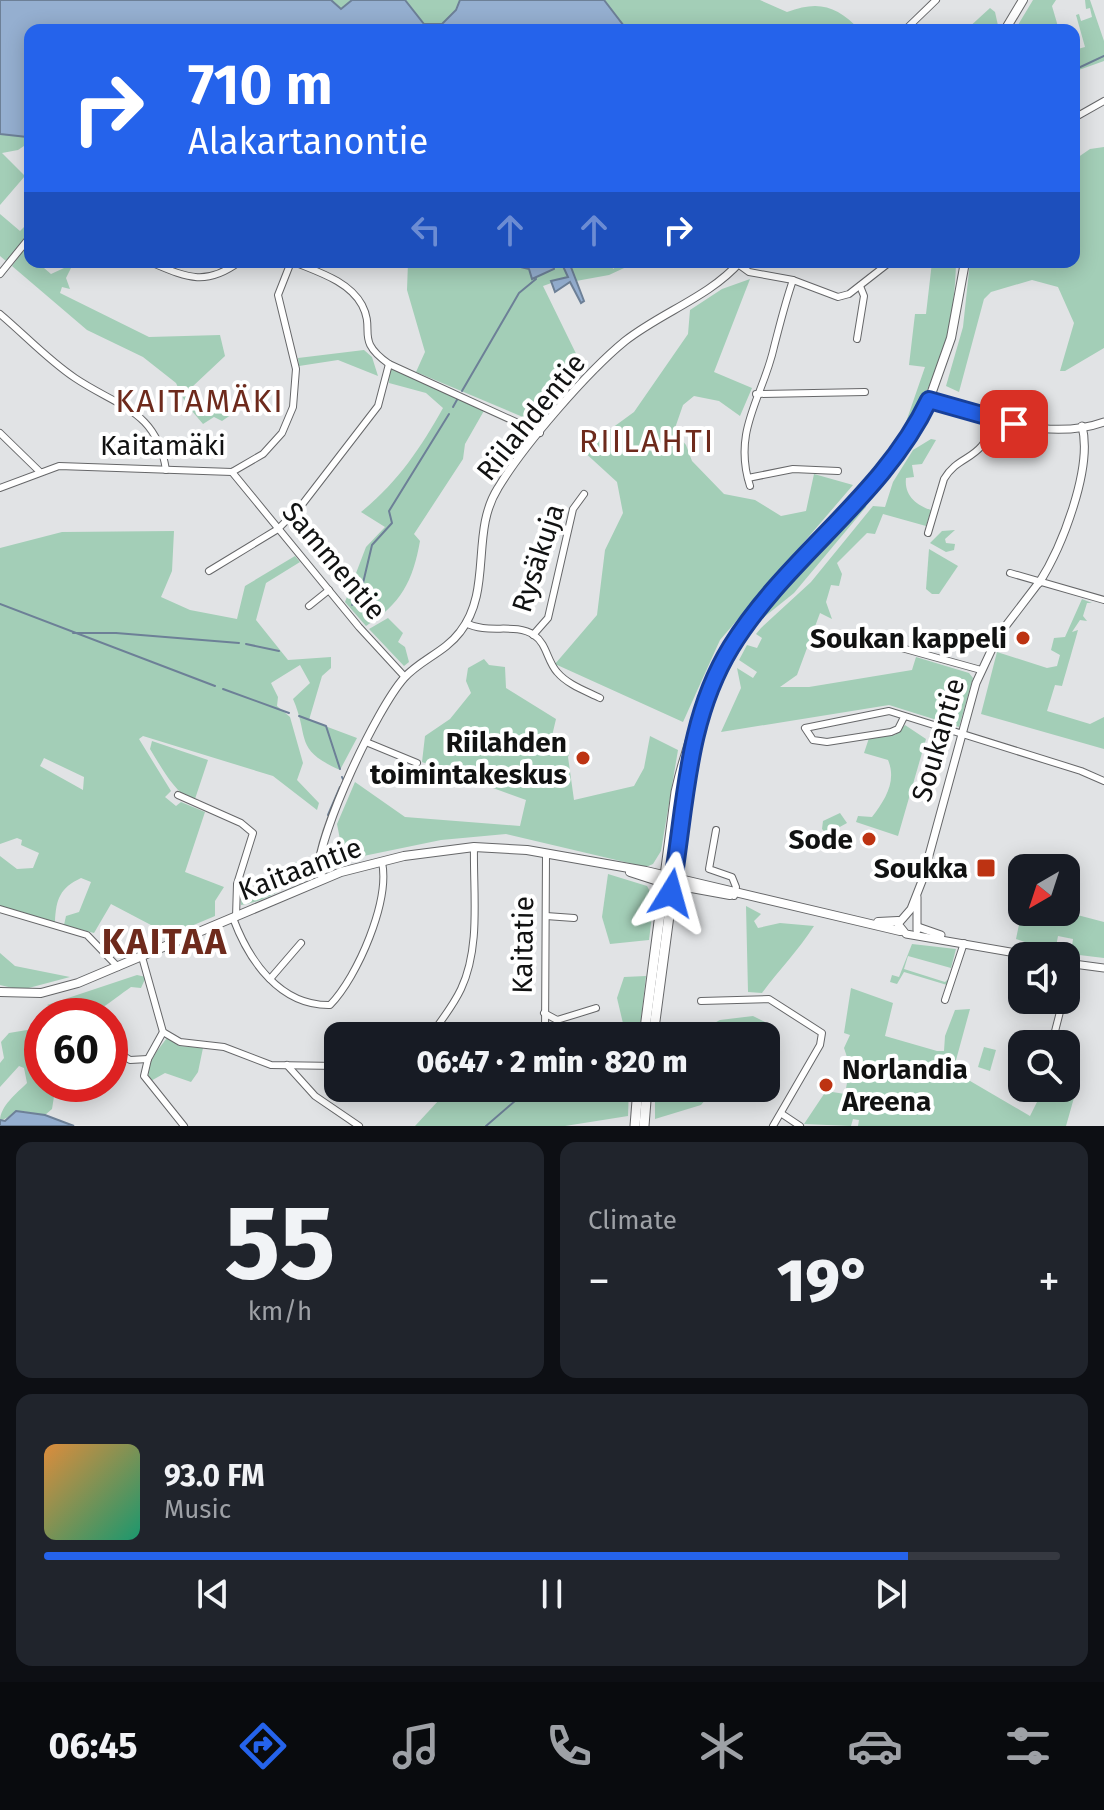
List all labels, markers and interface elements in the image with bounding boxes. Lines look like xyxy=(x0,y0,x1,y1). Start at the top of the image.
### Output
text: 710 m xyxy=(188,52,333,119)
icon: right xyxy=(56,56,160,160)
text: Alakartanontie xyxy=(188,120,428,164)
icon: left xyxy=(404,208,448,252)
icon: ahead xyxy=(488,208,532,252)
icon: ahead xyxy=(572,208,616,252)
icon: right xyxy=(656,208,700,252)
street label: Riilahdentie xyxy=(470,347,592,487)
district label: KAITAMÄKI xyxy=(115,382,285,420)
pin xyxy=(980,390,1048,458)
icon: arrive xyxy=(992,402,1036,446)
district label: RIILAHTI xyxy=(579,422,715,460)
street label: Kaitamäki xyxy=(100,429,226,462)
street label: Sammentie xyxy=(275,495,393,627)
street label: Rysäkuja xyxy=(505,500,571,616)
place label: Soukan kappeli xyxy=(810,622,1007,655)
marker: Soukan kappeli xyxy=(1014,629,1032,647)
street label: Soukantie xyxy=(905,675,971,805)
place label: Riilahden toimintakeskus xyxy=(370,726,567,791)
marker: Riilahden toimintakeskus xyxy=(574,749,592,767)
place label: Sode xyxy=(788,823,853,856)
street label: Kaitaantie xyxy=(234,830,366,908)
marker: Sode xyxy=(860,830,878,848)
position arrow xyxy=(629,851,713,935)
place label: Soukka xyxy=(874,852,968,885)
north arrow xyxy=(1008,854,1080,926)
map controls xyxy=(1008,854,1080,1102)
marker: Soukka xyxy=(975,857,997,879)
street label: Kaitatie xyxy=(506,896,540,994)
district label: KAITAA xyxy=(102,920,228,964)
button: sound xyxy=(1008,942,1080,1014)
speed limit sign: 60 xyxy=(24,998,128,1102)
button: search xyxy=(1008,1030,1080,1102)
text: 06:47 · 2 min · 820 m xyxy=(417,1044,687,1080)
place label: Norlandia Areena xyxy=(841,1053,968,1118)
marker: Norlandia Areena xyxy=(817,1076,835,1094)
text: 55 xyxy=(225,1181,335,1306)
text: Climate xyxy=(588,1205,677,1236)
text: 19° xyxy=(777,1245,871,1317)
text: − xyxy=(588,1255,610,1308)
text: + xyxy=(1038,1255,1060,1308)
text: km/h xyxy=(248,1296,312,1327)
text: 93.0 FM xyxy=(164,1458,265,1494)
text: Music xyxy=(164,1494,231,1525)
icon: previous xyxy=(191,1572,235,1616)
icon: pause xyxy=(530,1572,574,1616)
icon: next xyxy=(869,1572,913,1616)
icon: directions xyxy=(235,1718,291,1774)
icon: music xyxy=(388,1718,444,1774)
icon: phone xyxy=(541,1718,597,1774)
icon: climate xyxy=(694,1718,750,1774)
icon: car xyxy=(847,1718,903,1774)
icon: filters xyxy=(1000,1718,1056,1774)
text: 06:45 xyxy=(48,1724,138,1768)

